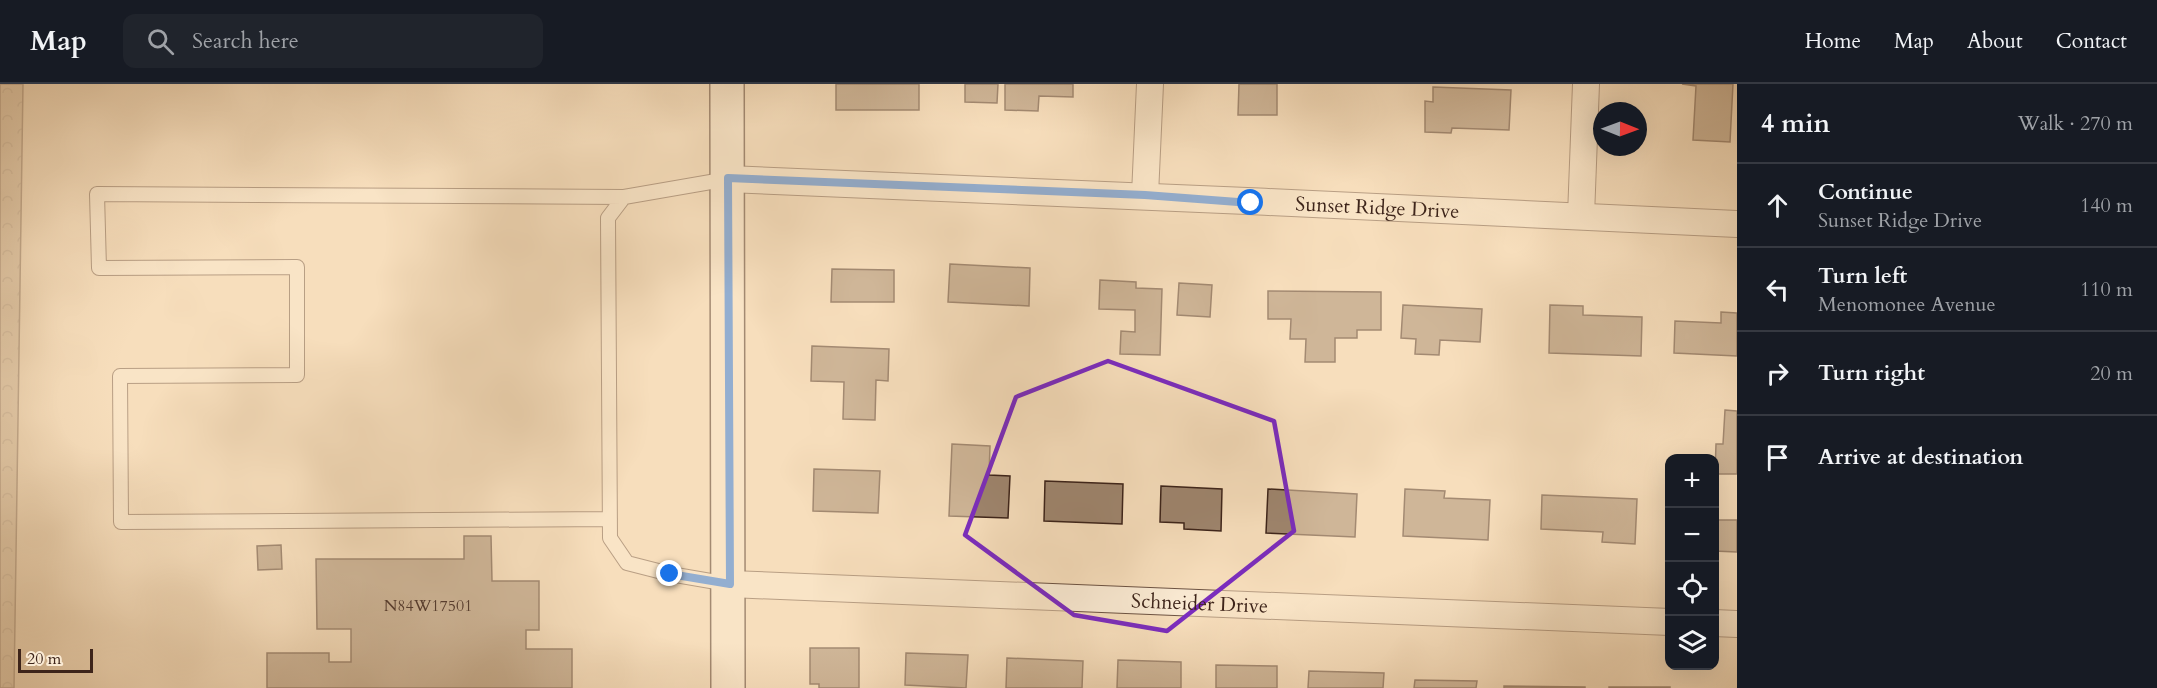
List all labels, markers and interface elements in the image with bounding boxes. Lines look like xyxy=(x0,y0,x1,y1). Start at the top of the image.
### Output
search box xyxy=(123,14,543,68)
text: Map xyxy=(30,22,87,60)
icon: search xyxy=(144,25,177,58)
text: Search here xyxy=(192,26,299,56)
text: Home xyxy=(1805,27,1861,56)
text: Map xyxy=(1894,27,1934,56)
text: About xyxy=(1967,27,2023,56)
text: Contact xyxy=(2056,27,2127,56)
north arrow xyxy=(1593,102,1647,156)
text: 4 min xyxy=(1761,106,1830,141)
text: Walk · 270 m xyxy=(2018,110,2133,137)
text: Continue xyxy=(1818,177,1913,207)
route start xyxy=(1237,189,1263,215)
icon: ahead xyxy=(1761,189,1794,222)
street label: Sunset Ridge Drive xyxy=(1295,190,1460,225)
text: 140 m xyxy=(2080,192,2133,219)
text: Sunset Ridge Drive xyxy=(1818,207,1982,234)
text: Turn left xyxy=(1818,261,1907,291)
icon: left xyxy=(1761,273,1794,306)
text: 110 m xyxy=(2080,276,2133,303)
text: Menomonee Avenue xyxy=(1818,291,1996,318)
icon: right xyxy=(1761,357,1794,390)
text: Turn right xyxy=(1818,358,1925,388)
text: 20 m xyxy=(2090,360,2133,387)
icon: arrive xyxy=(1761,441,1794,474)
text: Arrive at destination xyxy=(1818,442,2023,472)
map controls xyxy=(1665,454,1719,670)
button: + xyxy=(1665,454,1719,508)
button: − xyxy=(1665,508,1719,562)
route end xyxy=(656,560,682,586)
button: locate xyxy=(1665,562,1719,616)
street label: Schneider Drive xyxy=(1131,587,1269,620)
house number: N84W17501 xyxy=(384,595,472,617)
button: layers xyxy=(1665,616,1719,670)
scale bar xyxy=(18,646,93,674)
text: 20 m xyxy=(27,648,61,670)

